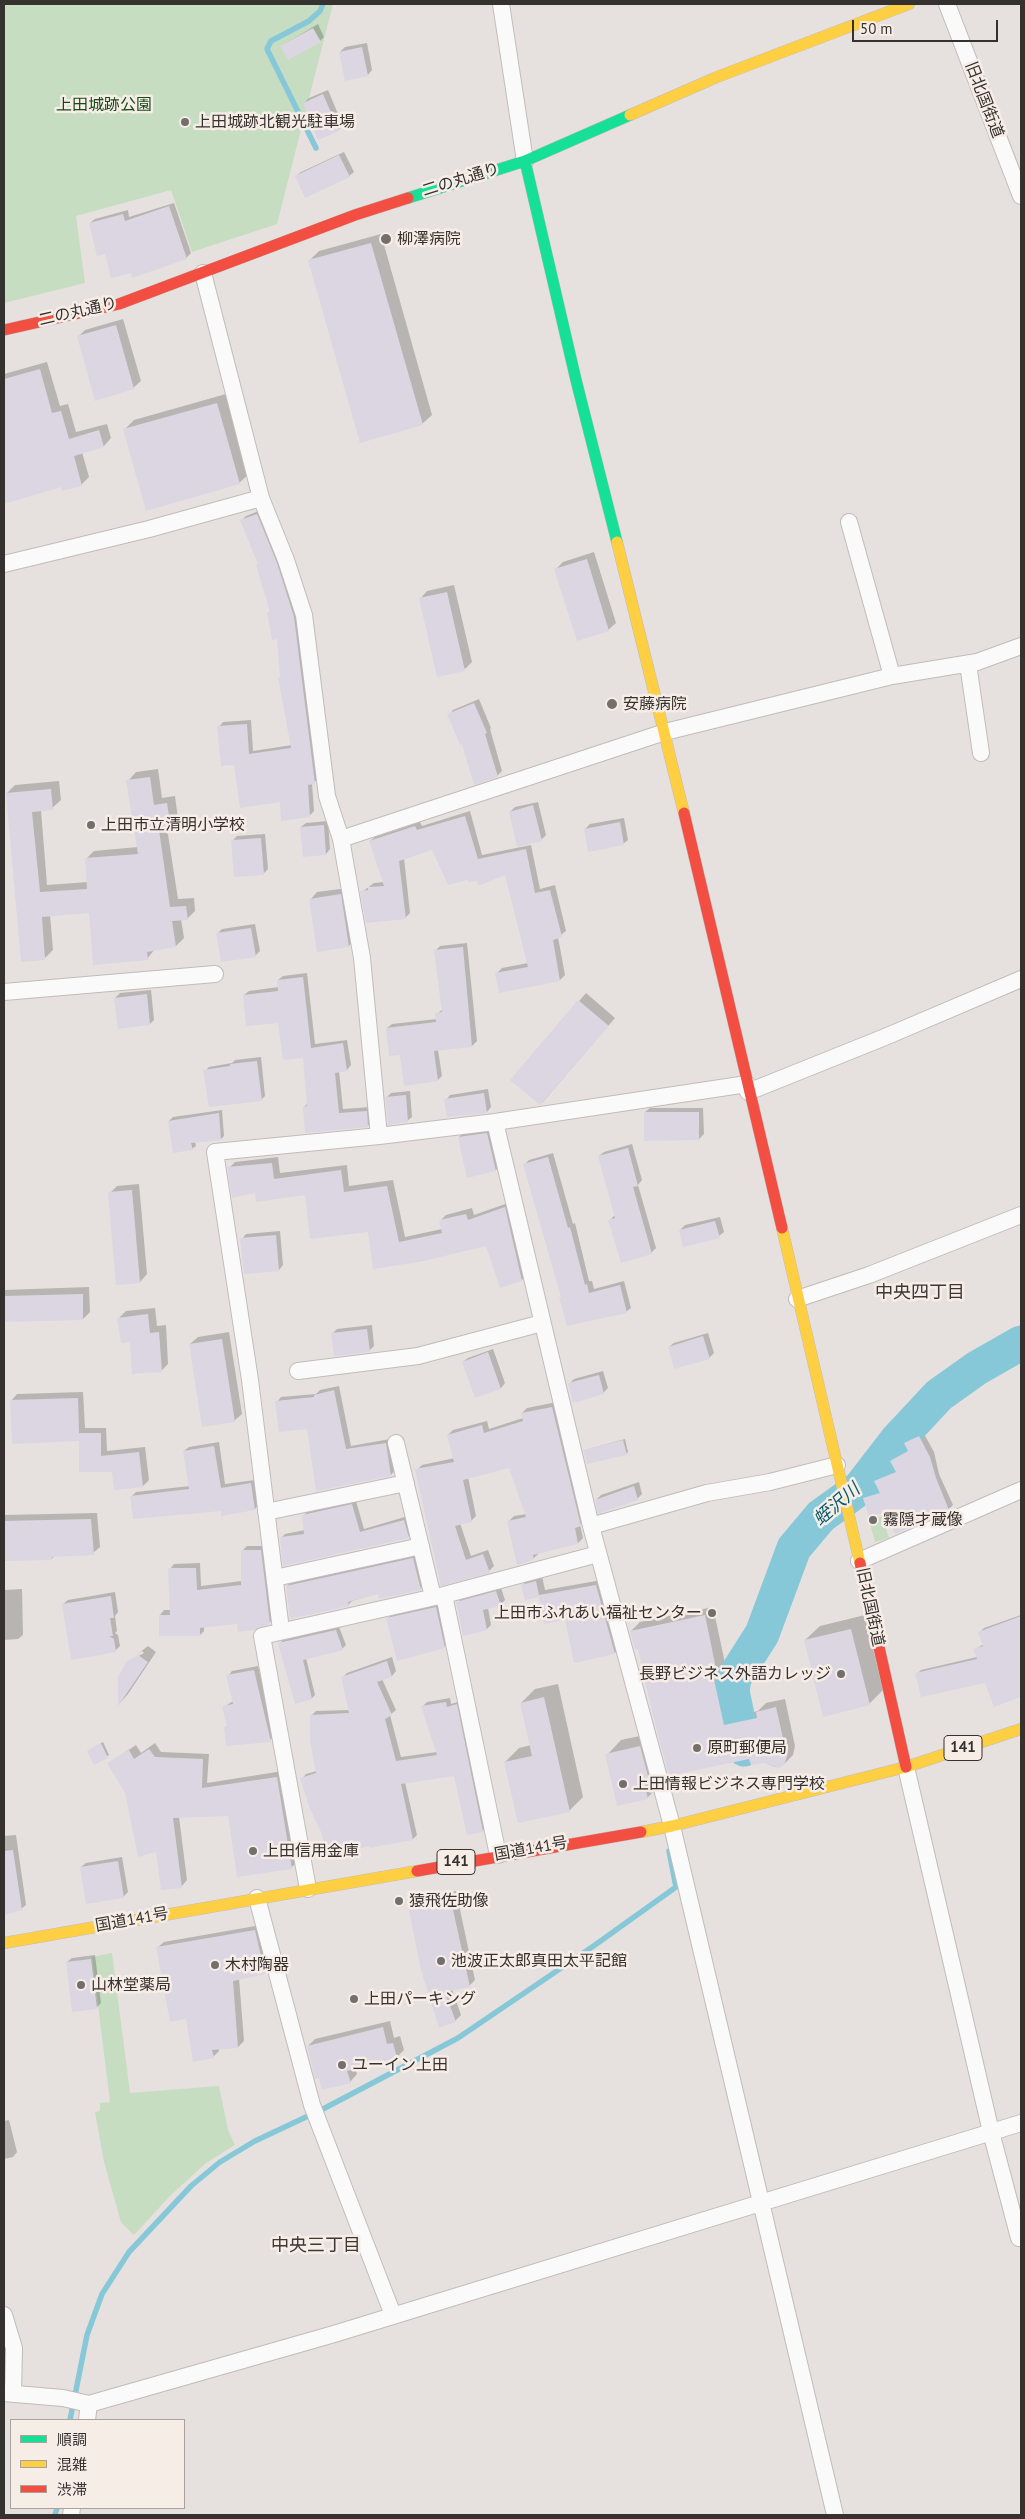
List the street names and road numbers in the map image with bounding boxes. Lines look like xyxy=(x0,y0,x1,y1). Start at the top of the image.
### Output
street label: 旧北国街道 xyxy=(961,59,1007,141)
street label: 二の丸通り xyxy=(420,159,502,201)
street label: 二の丸通り xyxy=(37,294,119,330)
street label: 旧北国街道 xyxy=(852,1566,888,1648)
road number: 141 xyxy=(944,1736,982,1760)
street label: 国道141号 xyxy=(493,1833,569,1865)
road number: 141 xyxy=(437,1850,475,1874)
street label: 国道141号 xyxy=(94,1904,170,1936)

